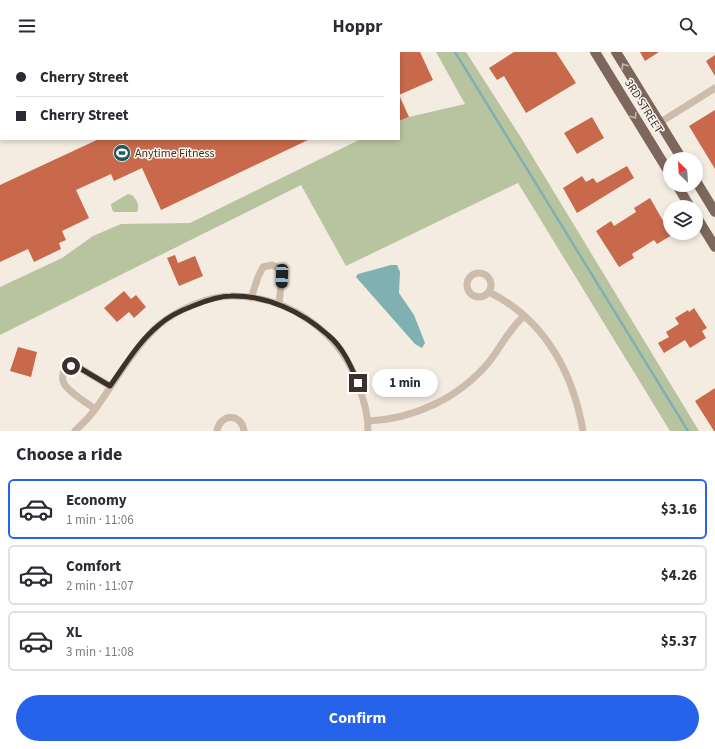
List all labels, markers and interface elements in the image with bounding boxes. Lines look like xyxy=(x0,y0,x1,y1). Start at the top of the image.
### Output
text: Hoppr xyxy=(333,14,382,39)
icon: menu xyxy=(16,15,38,37)
icon: search xyxy=(677,15,699,37)
one-way arrow xyxy=(622,63,629,70)
text: Cherry Street xyxy=(40,67,129,88)
street label: 3RD STREET xyxy=(620,76,667,137)
text: Cherry Street xyxy=(40,105,129,126)
one-way arrow xyxy=(629,111,636,118)
sports icon: Anytime Fitness xyxy=(112,143,132,163)
place label: Anytime Fitness xyxy=(135,145,215,162)
north arrow xyxy=(663,152,703,192)
map controls xyxy=(663,152,703,240)
button: layers xyxy=(663,200,703,240)
car xyxy=(276,264,288,288)
route start xyxy=(62,357,80,375)
callout: 1 min xyxy=(372,369,438,397)
route end xyxy=(349,374,367,392)
text: 1 min xyxy=(389,374,421,392)
text: Choose a ride xyxy=(16,442,122,467)
text: Economy xyxy=(66,490,127,511)
icon: car xyxy=(18,491,54,527)
text: $3.16 xyxy=(661,499,697,520)
text: 1 min · 11:06 xyxy=(66,511,134,529)
text: Comfort xyxy=(66,556,121,577)
icon: car xyxy=(18,557,54,593)
text: $4.26 xyxy=(661,565,697,586)
text: 2 min · 11:07 xyxy=(66,577,134,595)
text: XL xyxy=(66,622,82,643)
icon: car xyxy=(18,623,54,659)
text: $5.37 xyxy=(661,631,697,652)
text: 3 min · 11:08 xyxy=(66,643,134,661)
button: Confirm xyxy=(16,695,699,741)

